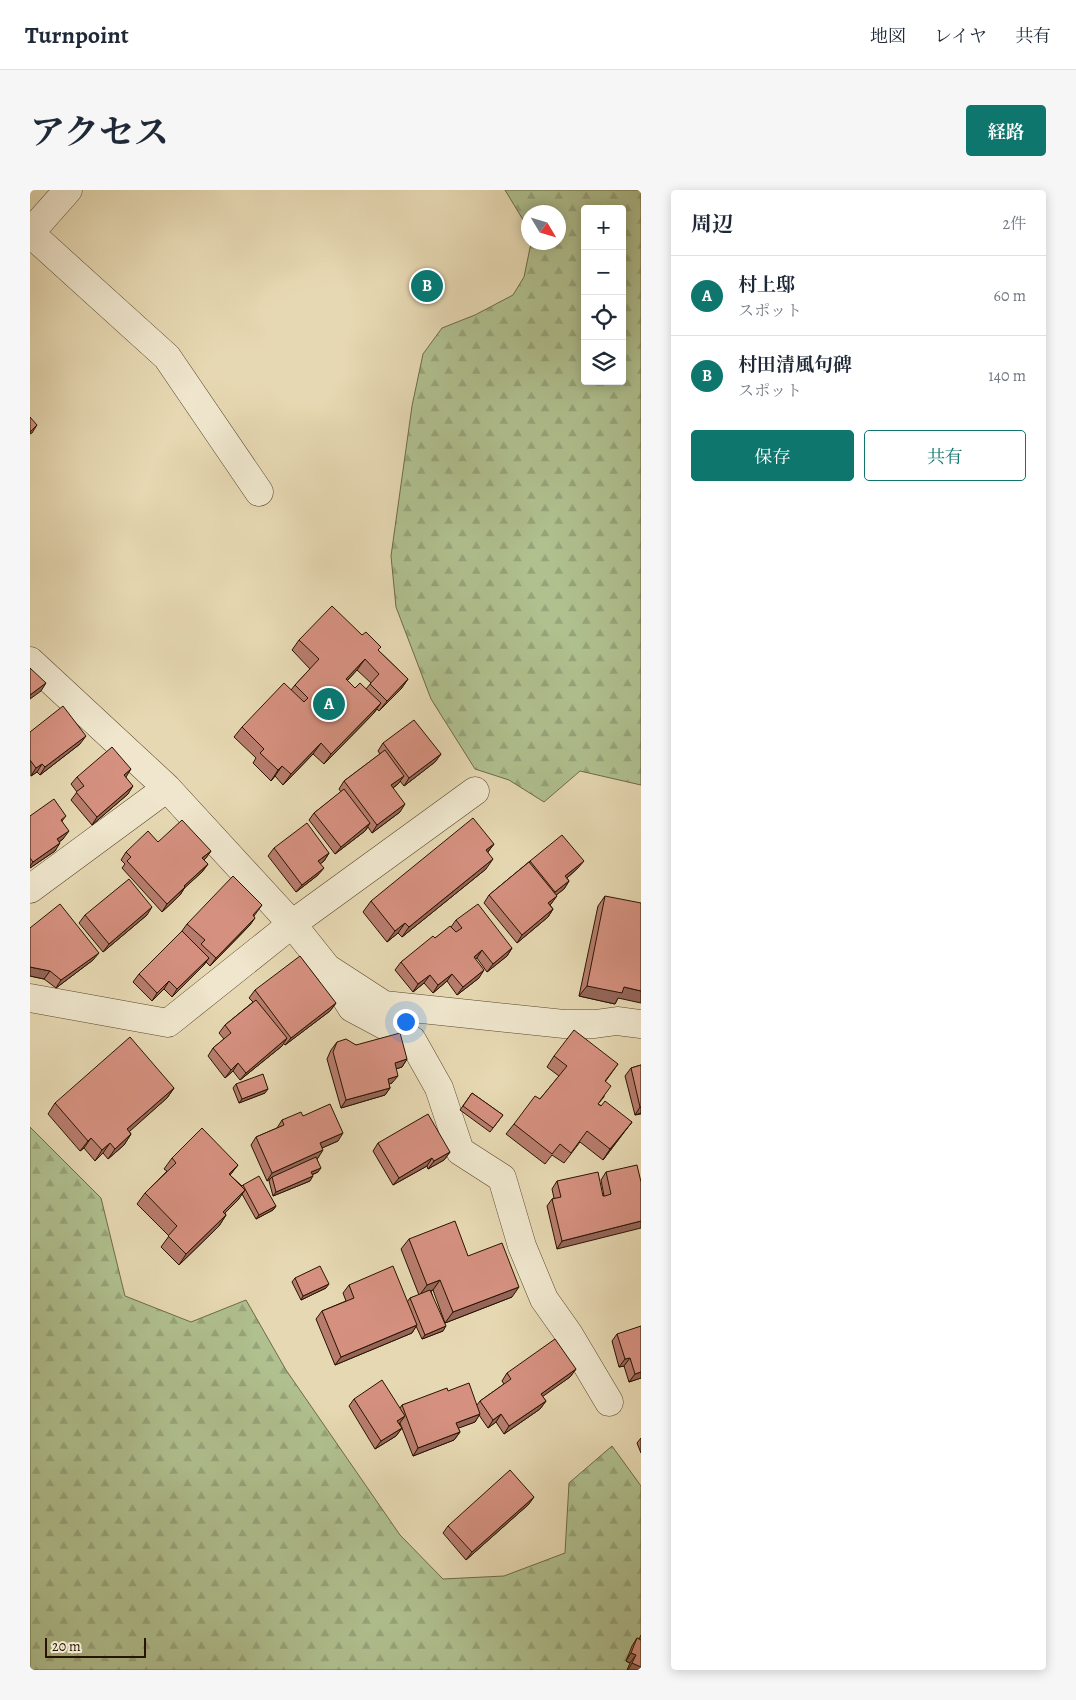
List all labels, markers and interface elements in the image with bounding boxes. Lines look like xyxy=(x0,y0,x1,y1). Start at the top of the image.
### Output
text: Turnpoint xyxy=(25,19,129,51)
text: 地図 xyxy=(870,24,906,48)
text: レイヤ xyxy=(934,24,987,48)
text: 共有 xyxy=(1015,24,1051,48)
button: 経路 xyxy=(966,105,1046,156)
text: アクセス xyxy=(30,108,169,156)
north arrow xyxy=(521,205,566,250)
map controls xyxy=(581,205,626,385)
button: + xyxy=(581,205,626,250)
text: 周辺 xyxy=(691,210,733,238)
text: 2件 xyxy=(1002,213,1026,235)
button: − xyxy=(581,250,626,295)
pin: B xyxy=(411,267,443,305)
text: 村上邸 xyxy=(738,272,795,298)
text: A xyxy=(702,285,712,307)
text: 60 m xyxy=(994,285,1026,307)
button: locate xyxy=(581,295,626,340)
text: スポット xyxy=(738,300,802,322)
button: layers xyxy=(581,340,626,385)
text: 村田清風句碑 xyxy=(738,352,852,378)
text: B xyxy=(702,365,712,387)
text: 140 m xyxy=(988,365,1026,387)
text: スポット xyxy=(738,380,802,402)
button: 保存 xyxy=(691,430,854,481)
button: 共有 xyxy=(864,430,1026,481)
pin: A xyxy=(313,685,345,723)
your location xyxy=(393,1009,419,1035)
scale bar xyxy=(45,1635,146,1658)
text: 20 m xyxy=(52,1637,81,1656)

